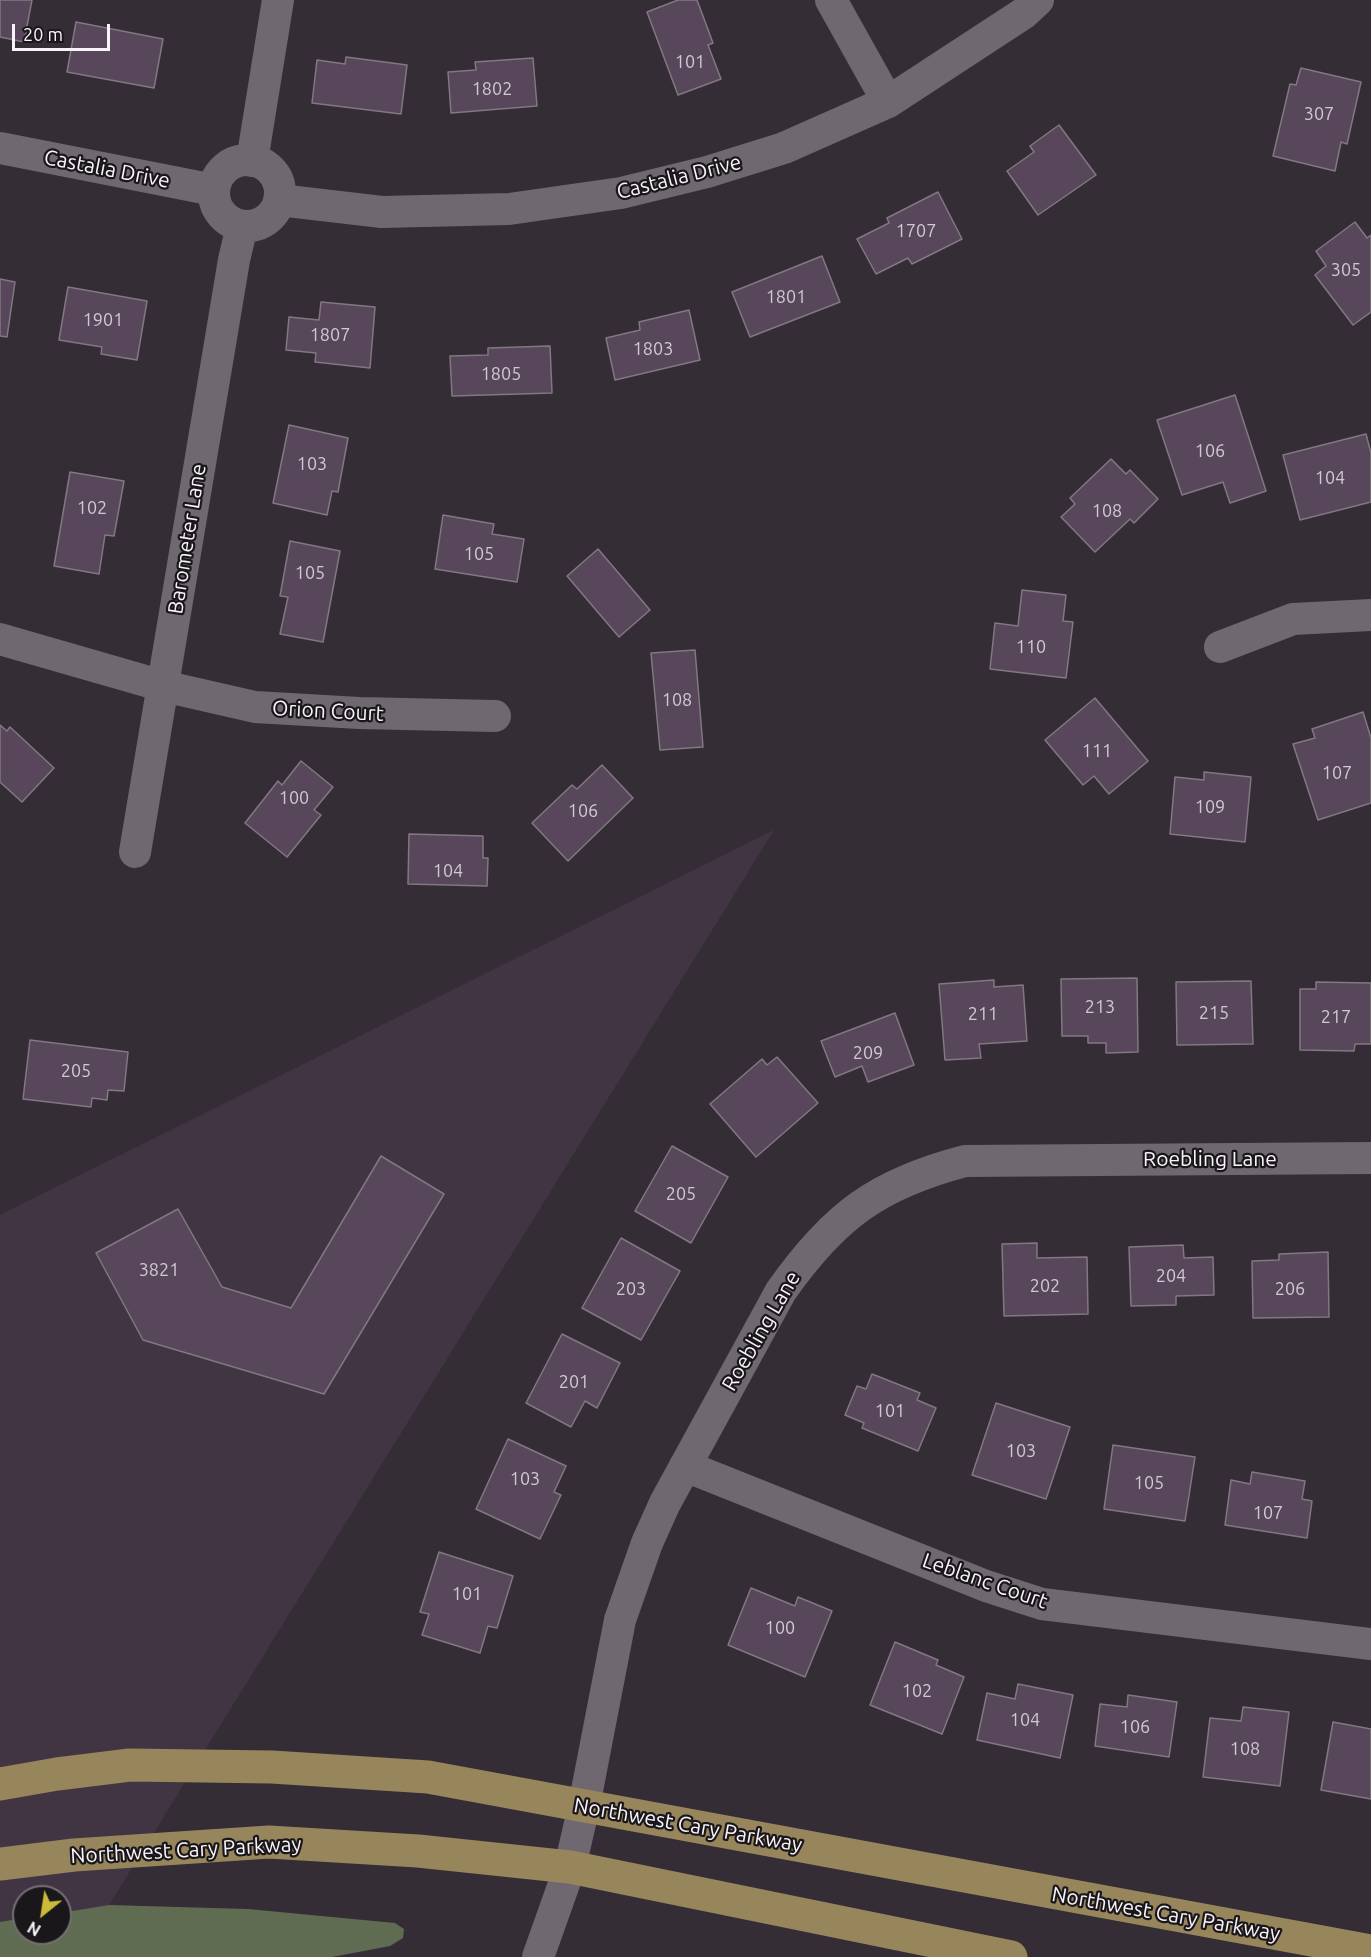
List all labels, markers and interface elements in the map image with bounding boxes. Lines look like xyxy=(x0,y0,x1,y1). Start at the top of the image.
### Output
scale bar xyxy=(15,12,112,50)
text: 20 m xyxy=(23,24,63,44)
house number: 101 xyxy=(675,51,705,73)
house number: 1802 xyxy=(472,78,512,100)
house number: 307 xyxy=(1304,103,1334,125)
street label: Castalia Drive xyxy=(42,144,172,194)
street label: Castalia Drive xyxy=(614,149,744,205)
house number: 1707 xyxy=(896,220,936,242)
house number: 305 xyxy=(1331,259,1361,281)
house number: 1801 xyxy=(766,286,806,308)
house number: 1901 xyxy=(83,309,123,331)
house number: 1807 xyxy=(310,324,350,346)
house number: 1803 xyxy=(633,338,673,360)
house number: 1805 xyxy=(481,363,521,385)
house number: 106 xyxy=(1195,440,1225,462)
house number: 103 xyxy=(297,453,327,475)
street label: Barometer Lane xyxy=(163,462,211,616)
house number: 104 xyxy=(1315,467,1345,489)
house number: 102 xyxy=(77,497,107,519)
house number: 108 xyxy=(1092,500,1122,522)
house number: 105 xyxy=(464,543,494,565)
house number: 105 xyxy=(295,562,325,584)
house number: 110 xyxy=(1016,636,1046,658)
house number: 108 xyxy=(662,689,692,711)
street label: Orion Court xyxy=(272,695,384,727)
house number: 111 xyxy=(1082,740,1112,762)
house number: 107 xyxy=(1322,762,1352,784)
house number: 100 xyxy=(279,787,309,809)
house number: 109 xyxy=(1195,796,1225,818)
house number: 106 xyxy=(568,800,598,822)
house number: 104 xyxy=(433,860,463,882)
house number: 213 xyxy=(1085,996,1115,1018)
house number: 215 xyxy=(1199,1002,1229,1024)
house number: 211 xyxy=(968,1003,998,1025)
house number: 217 xyxy=(1321,1006,1351,1028)
house number: 209 xyxy=(853,1042,883,1064)
house number: 205 xyxy=(61,1060,91,1082)
street label: Roebling Lane xyxy=(1143,1146,1277,1172)
house number: 205 xyxy=(666,1183,696,1205)
house number: 3821 xyxy=(139,1259,179,1281)
house number: 204 xyxy=(1156,1265,1186,1287)
street label: Roebling Lane xyxy=(717,1267,805,1395)
house number: 202 xyxy=(1030,1275,1060,1297)
house number: 203 xyxy=(616,1278,646,1300)
house number: 206 xyxy=(1275,1278,1305,1300)
house number: 201 xyxy=(559,1371,589,1393)
house number: 101 xyxy=(875,1400,905,1422)
house number: 103 xyxy=(1006,1440,1036,1462)
house number: 103 xyxy=(510,1468,540,1490)
house number: 105 xyxy=(1134,1472,1164,1494)
house number: 107 xyxy=(1253,1502,1283,1524)
street label: Leblanc Court xyxy=(919,1548,1051,1614)
house number: 101 xyxy=(452,1583,482,1605)
house number: 100 xyxy=(765,1617,795,1639)
house number: 102 xyxy=(902,1680,932,1702)
house number: 104 xyxy=(1010,1709,1040,1731)
house number: 106 xyxy=(1120,1716,1150,1738)
house number: 108 xyxy=(1230,1738,1260,1760)
street label: Northwest Cary Parkway xyxy=(572,1792,804,1858)
street label: Northwest Cary Parkway xyxy=(70,1831,302,1869)
street label: Northwest Cary Parkway xyxy=(1050,1881,1282,1947)
north arrow xyxy=(12,1885,72,1945)
text: N xyxy=(24,1918,44,1940)

